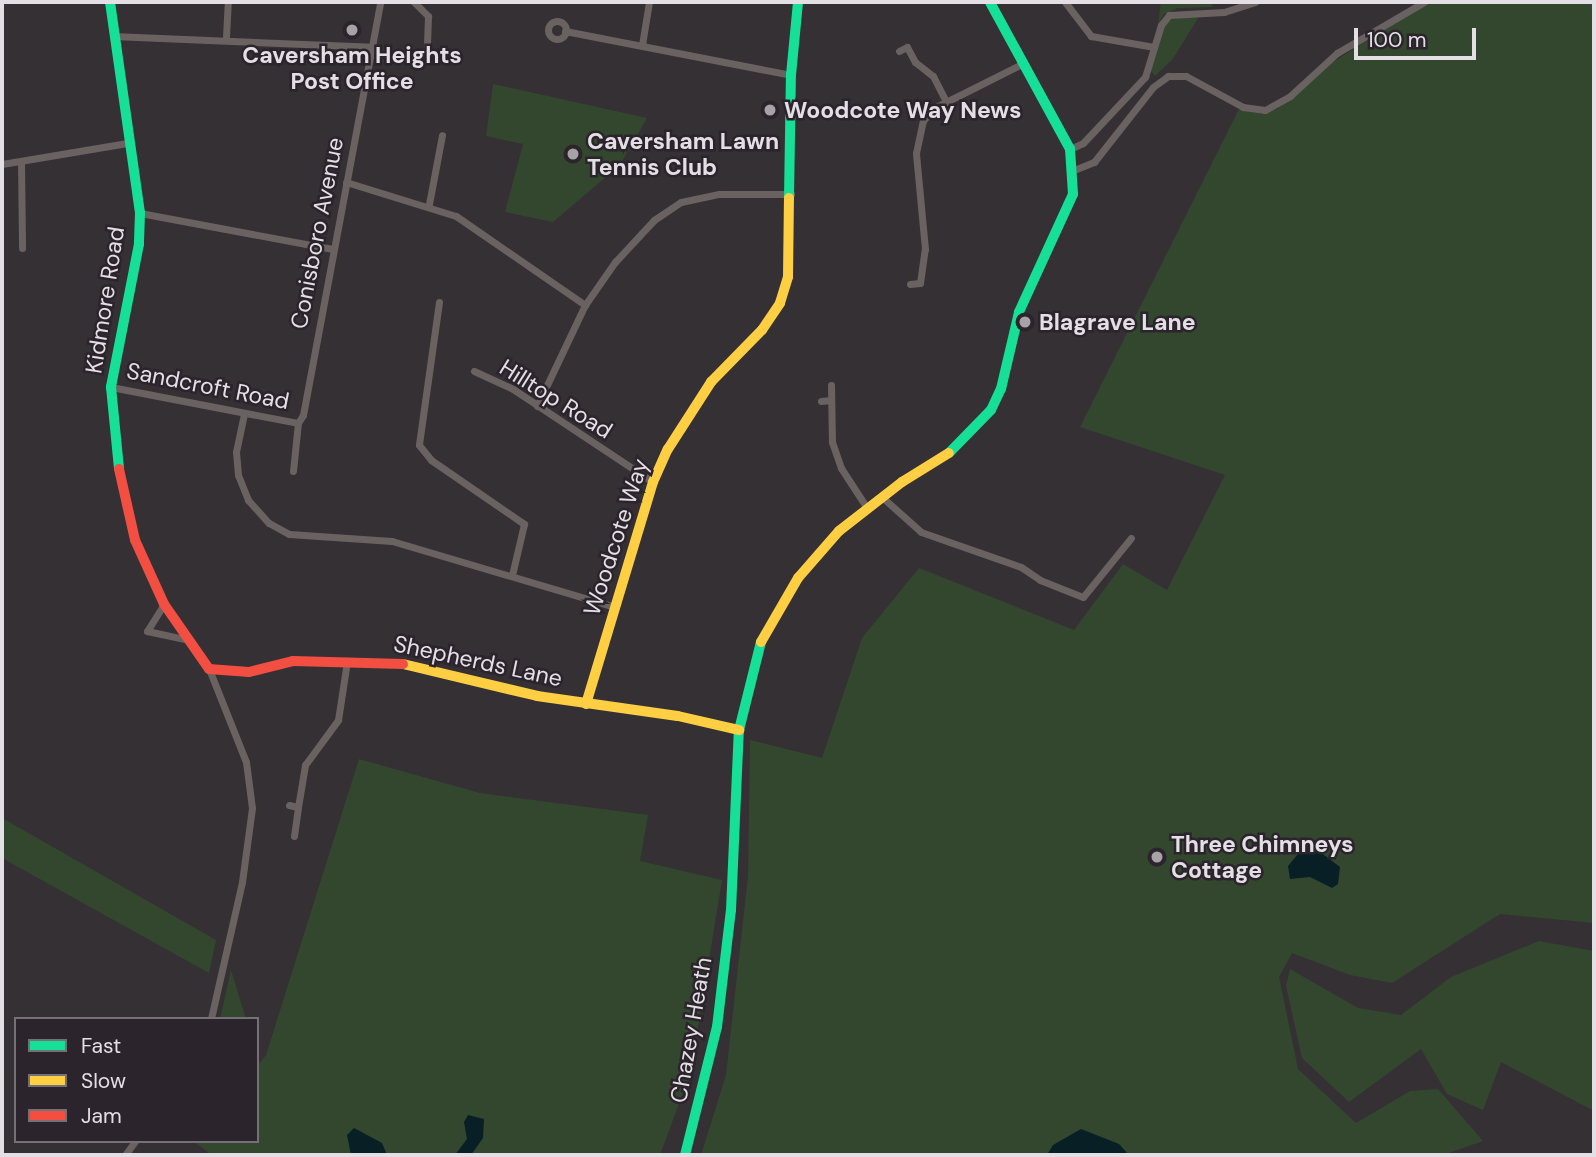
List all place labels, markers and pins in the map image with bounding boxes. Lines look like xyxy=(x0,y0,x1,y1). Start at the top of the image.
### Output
marker: Caversham Heights Post Office xyxy=(344,22,360,38)
place label: Caversham Heights Post Office xyxy=(242,41,462,95)
place label: Woodcote Way News xyxy=(784,96,1021,124)
marker: Woodcote Way News xyxy=(762,102,778,118)
place label: Caversham Lawn Tennis Club xyxy=(587,127,779,181)
marker: Caversham Lawn Tennis Club xyxy=(565,146,581,162)
place label: Blagrave Lane xyxy=(1039,308,1196,336)
marker: Blagrave Lane xyxy=(1017,314,1033,330)
place label: Three Chimneys Cottage xyxy=(1171,830,1353,884)
marker: Three Chimneys Cottage xyxy=(1149,849,1165,865)

